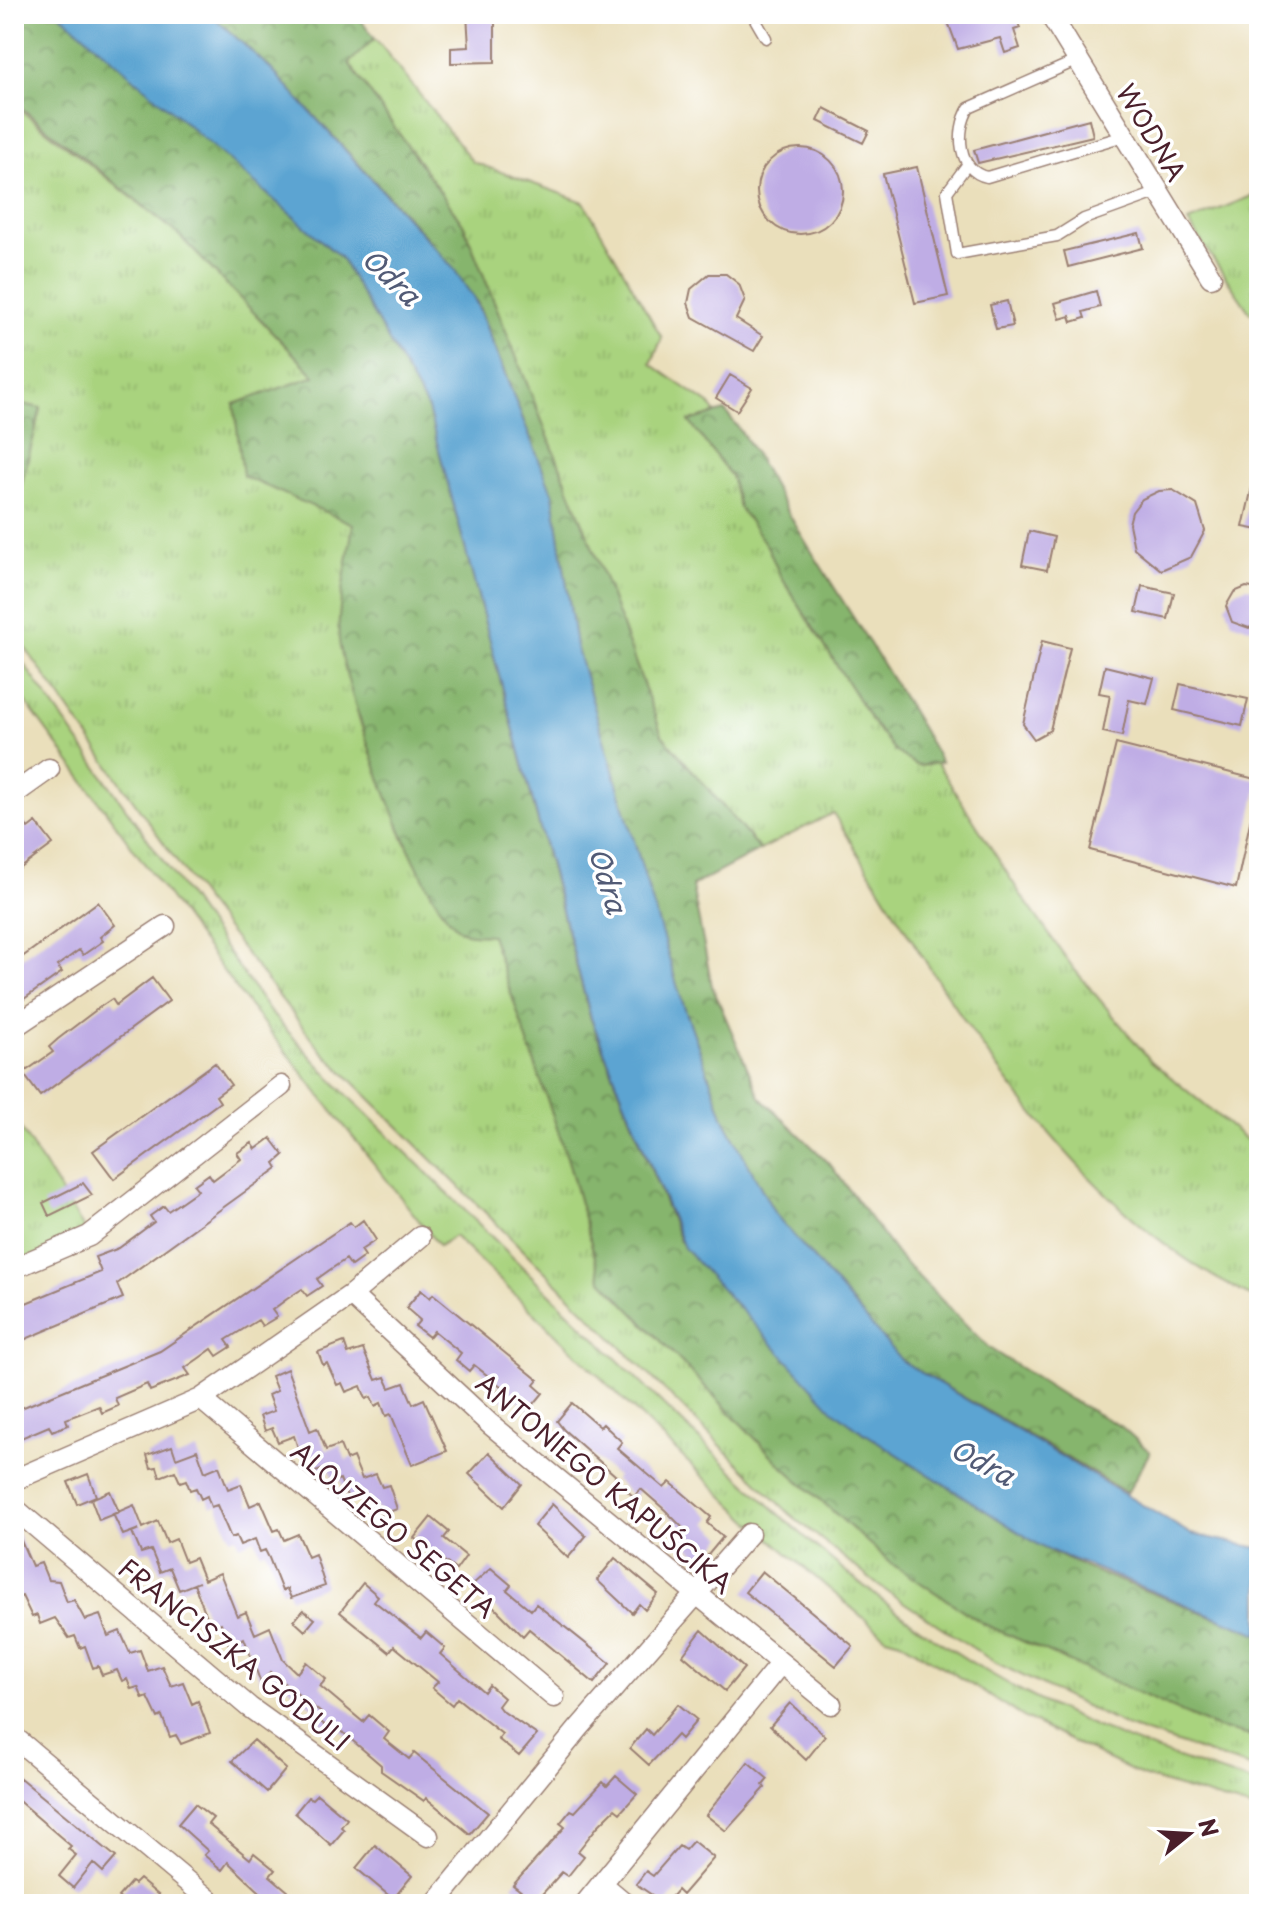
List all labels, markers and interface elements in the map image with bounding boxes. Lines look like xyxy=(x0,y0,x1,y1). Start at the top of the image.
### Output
street label: WODNA xyxy=(1108,76,1196,188)
water label: Odra xyxy=(353,237,432,316)
water label: Odra xyxy=(579,842,640,920)
street label: ANTONIEGO KAPUŚCIKA xyxy=(468,1364,742,1602)
water label: Odra xyxy=(943,1426,1024,1496)
street label: ALOJZEGO SEGETA xyxy=(283,1432,505,1626)
street label: FRANCISZKA GODULI xyxy=(111,1548,359,1760)
north arrow xyxy=(1149,1794,1229,1874)
text: N xyxy=(1191,1814,1228,1841)

